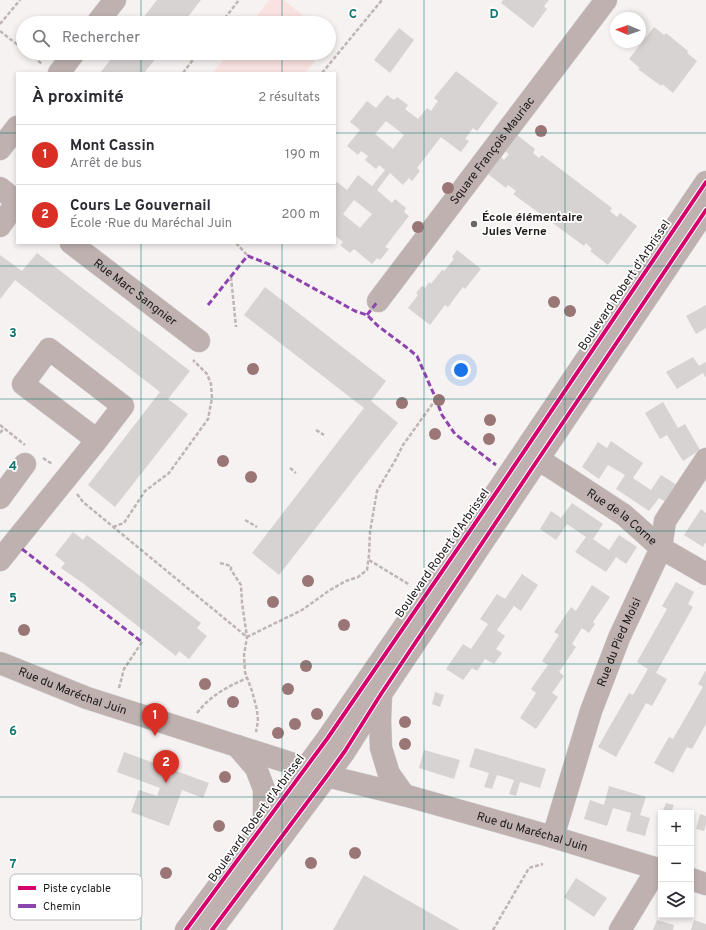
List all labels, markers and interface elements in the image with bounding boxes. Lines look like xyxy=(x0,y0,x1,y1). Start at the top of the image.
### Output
text: C xyxy=(349,7,357,23)
text: D xyxy=(489,7,499,23)
north arrow xyxy=(610,12,646,48)
search box xyxy=(16,16,336,60)
icon: search xyxy=(30,27,52,49)
text: Rechercher xyxy=(62,29,140,48)
text: À proximité xyxy=(32,87,124,109)
text: 2 résultats xyxy=(258,90,320,106)
street label: Square François Mauriac xyxy=(447,94,539,208)
text: Mont Cassin xyxy=(70,137,155,156)
text: 1 xyxy=(42,147,48,163)
text: 190 m xyxy=(285,147,320,163)
text: Arrêt de bus xyxy=(70,156,142,172)
text: Cours Le Gouvernail xyxy=(70,197,211,216)
text: 2 xyxy=(41,207,49,223)
text: 200 m xyxy=(281,207,320,223)
place label: École élémentaire Jules Verne xyxy=(482,210,583,240)
text: École · Rue du Maréchal Juin xyxy=(70,216,232,232)
street label: Boulevard Robert d'Arbrissel xyxy=(575,217,675,354)
marker: École élémentaire Jules Verne xyxy=(469,219,479,229)
street label: Rue Marc Sangnier xyxy=(90,256,180,330)
text: 3 xyxy=(9,326,17,342)
your location xyxy=(451,360,471,380)
text: 4 xyxy=(9,459,17,475)
street label: Boulevard Robert d'Arbrissel xyxy=(392,486,494,621)
street label: Rue de la Corne xyxy=(583,486,660,549)
text: 5 xyxy=(9,591,17,607)
street label: Rue du Pied Moisi xyxy=(594,595,646,689)
street label: Rue du Maréchal Juin xyxy=(16,664,129,719)
pin: 1 xyxy=(142,703,168,736)
text: 6 xyxy=(9,724,17,740)
pin: 2 xyxy=(153,750,179,783)
street label: Boulevard Robert d'Arbrissel xyxy=(205,751,309,886)
street label: Rue du Maréchal Juin xyxy=(475,809,590,856)
map controls xyxy=(658,810,694,918)
button: + xyxy=(658,810,694,846)
button: − xyxy=(658,846,694,882)
text: 7 xyxy=(10,857,17,873)
legend xyxy=(10,874,142,920)
text: Piste cyclable xyxy=(43,882,111,896)
button: layers xyxy=(658,882,694,918)
text: Chemin xyxy=(43,900,81,914)

